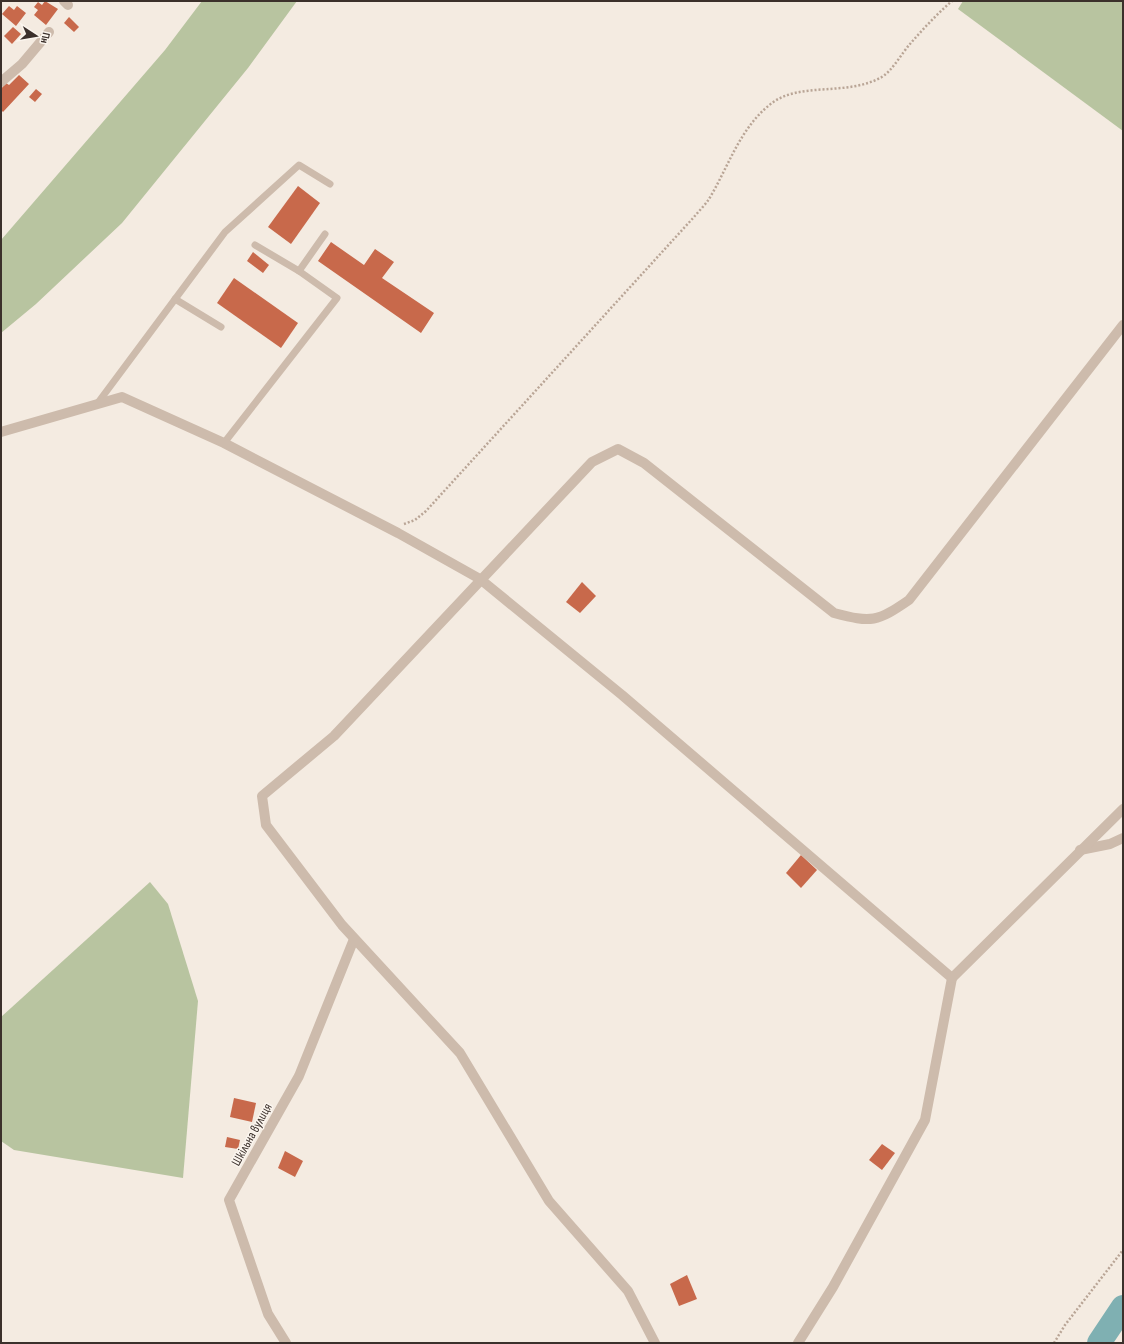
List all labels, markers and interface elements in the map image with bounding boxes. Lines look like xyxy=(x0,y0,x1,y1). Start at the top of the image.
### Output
north arrow xyxy=(16,16,56,56)
text: Пн xyxy=(38,31,53,45)
street label: Шкільна вулиця xyxy=(228,1100,276,1169)

